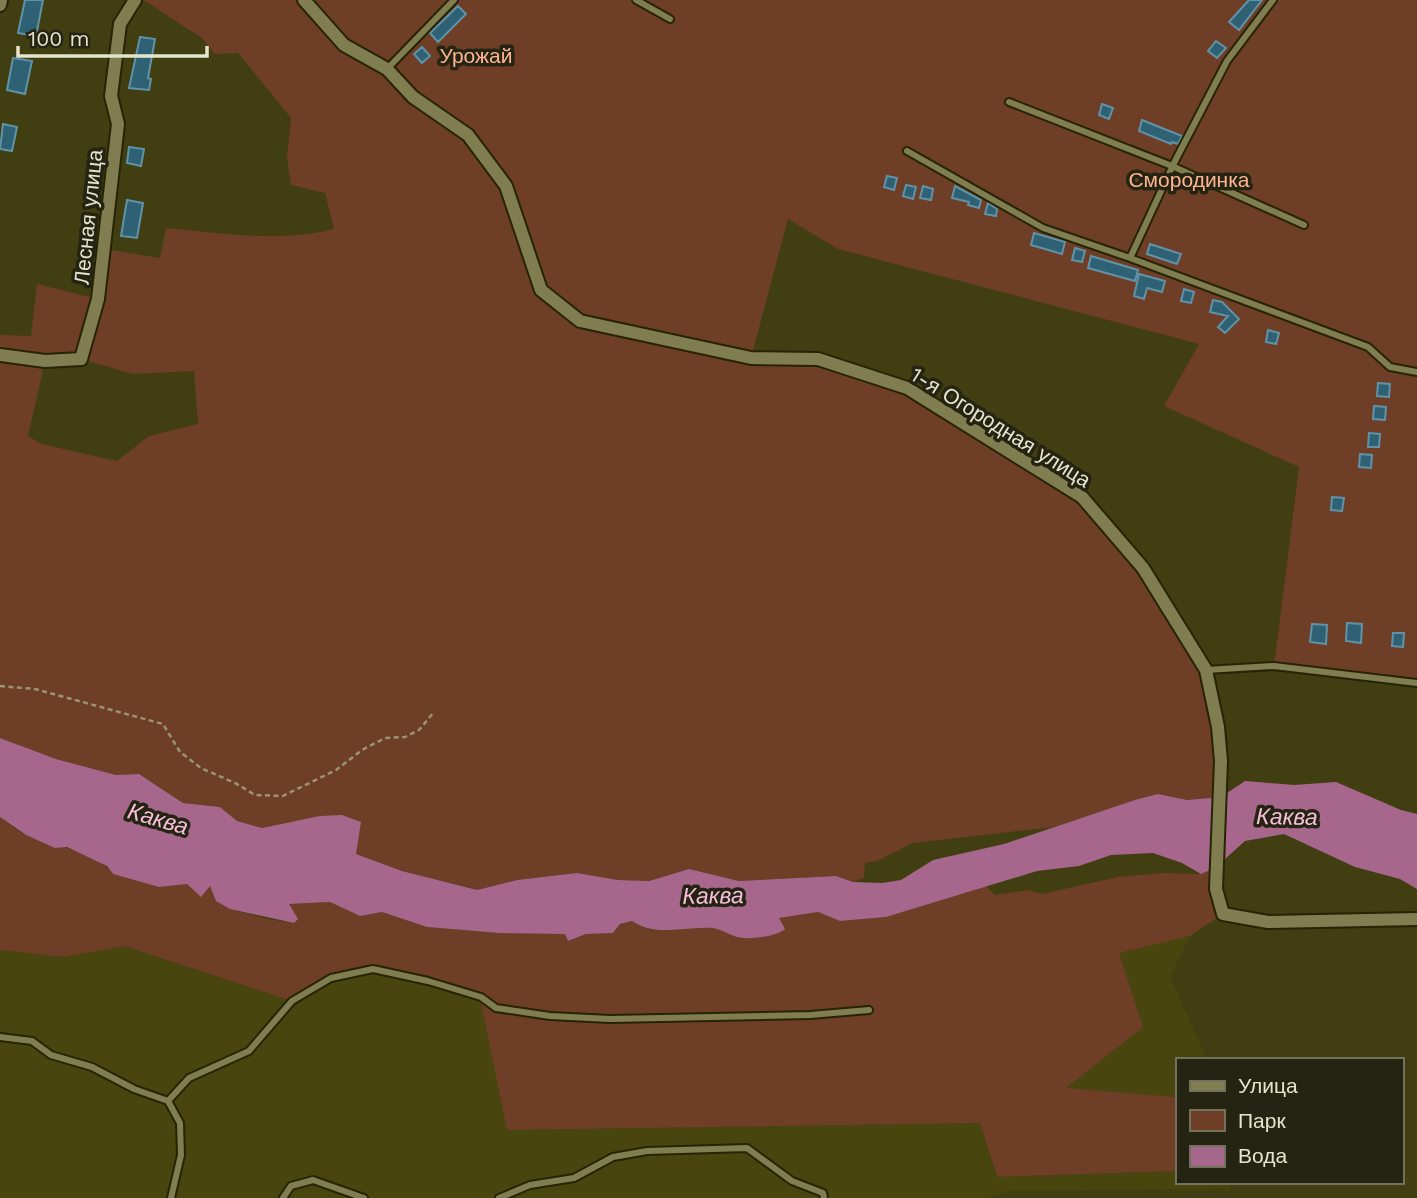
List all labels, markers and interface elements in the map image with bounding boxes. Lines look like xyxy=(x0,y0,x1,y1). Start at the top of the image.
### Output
scale bar xyxy=(18,14,206,58)
text: 100 m xyxy=(28,26,90,51)
park label: Урожай xyxy=(440,43,512,68)
street label: Лесная улица xyxy=(68,148,108,286)
park label: Смородинка xyxy=(1128,167,1250,192)
street label: 1-я Огородная улица xyxy=(906,361,1096,493)
water label: Каква xyxy=(125,798,191,840)
water label: Каква xyxy=(1256,803,1318,831)
water label: Каква xyxy=(682,882,744,910)
legend xyxy=(1176,1058,1403,1184)
text: Улица xyxy=(1238,1073,1298,1098)
text: Парк xyxy=(1238,1108,1286,1133)
text: Вода xyxy=(1238,1143,1287,1168)

